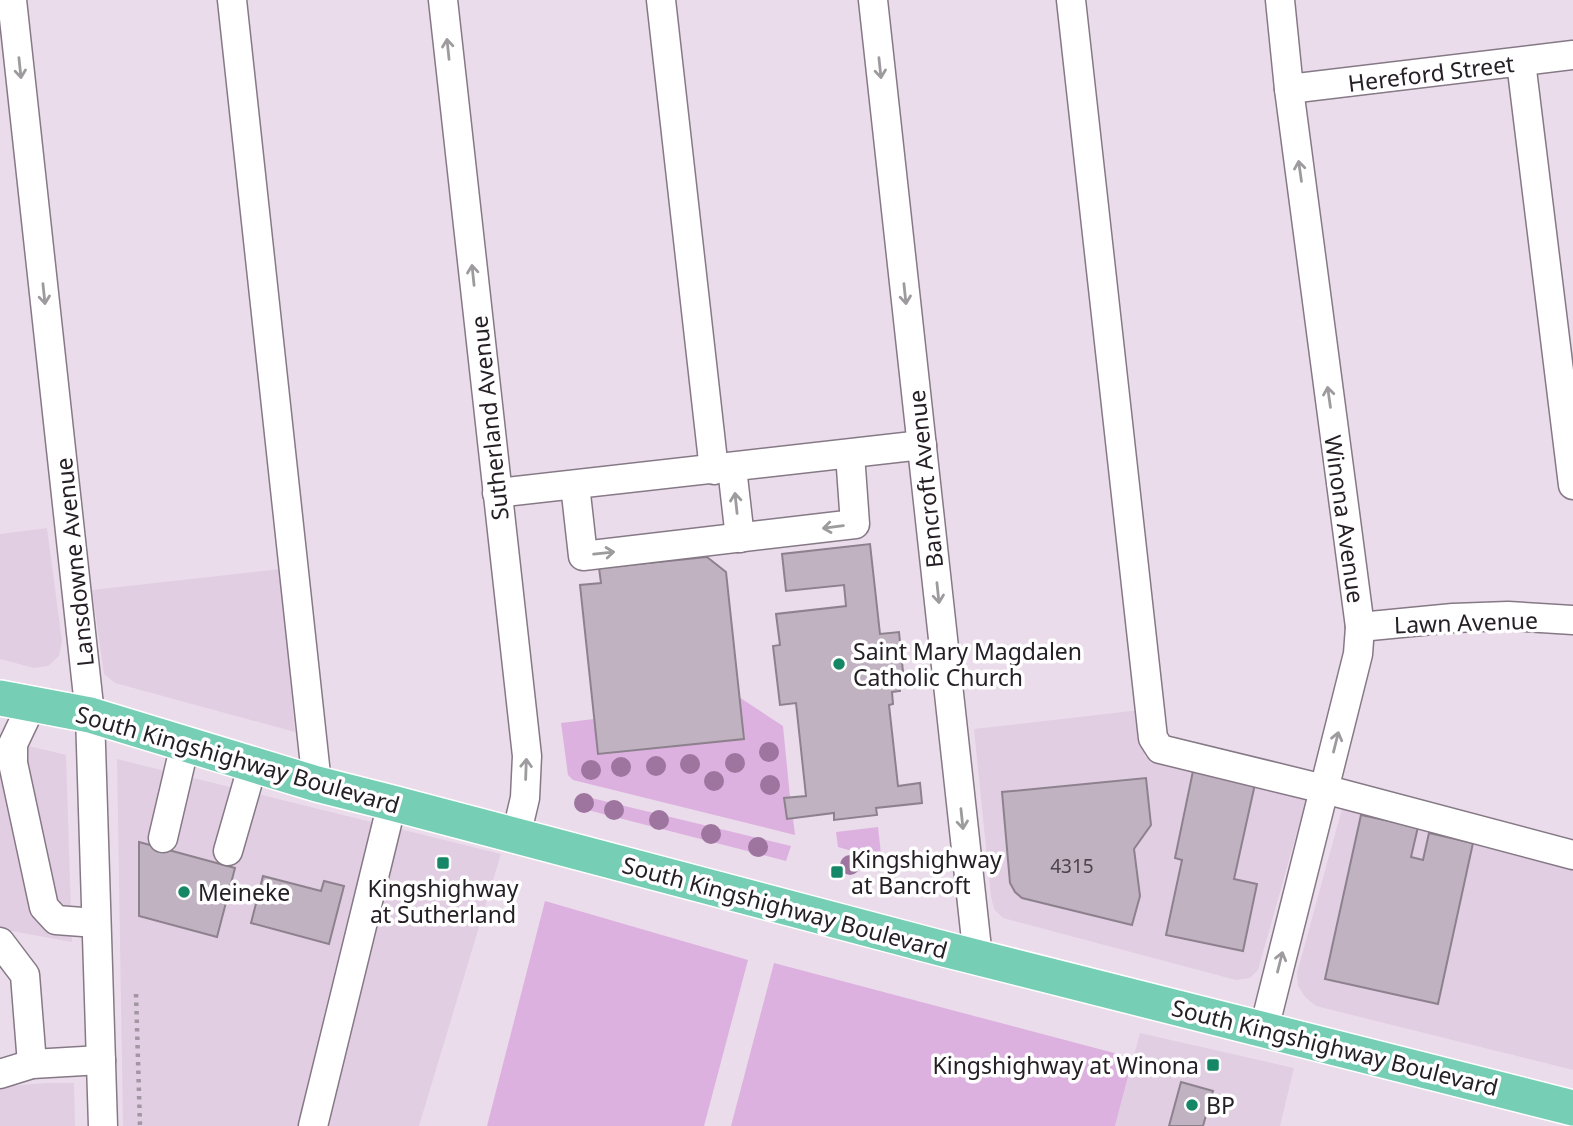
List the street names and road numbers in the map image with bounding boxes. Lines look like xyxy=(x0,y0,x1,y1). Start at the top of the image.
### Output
street label: Hereford Street xyxy=(1346,47,1516,99)
street label: Sutherland Avenue xyxy=(462,314,516,522)
street label: Bancroft Avenue xyxy=(900,388,950,570)
street label: Winona Avenue xyxy=(1317,433,1373,605)
street label: Lansdowne Avenue xyxy=(47,456,101,668)
street label: Lawn Avenue xyxy=(1393,603,1539,641)
street label: South Kingshighway Boulevard xyxy=(72,697,404,821)
street label: South Kingshighway Boulevard xyxy=(619,848,951,966)
street label: South Kingshighway Boulevard xyxy=(1168,991,1502,1103)

